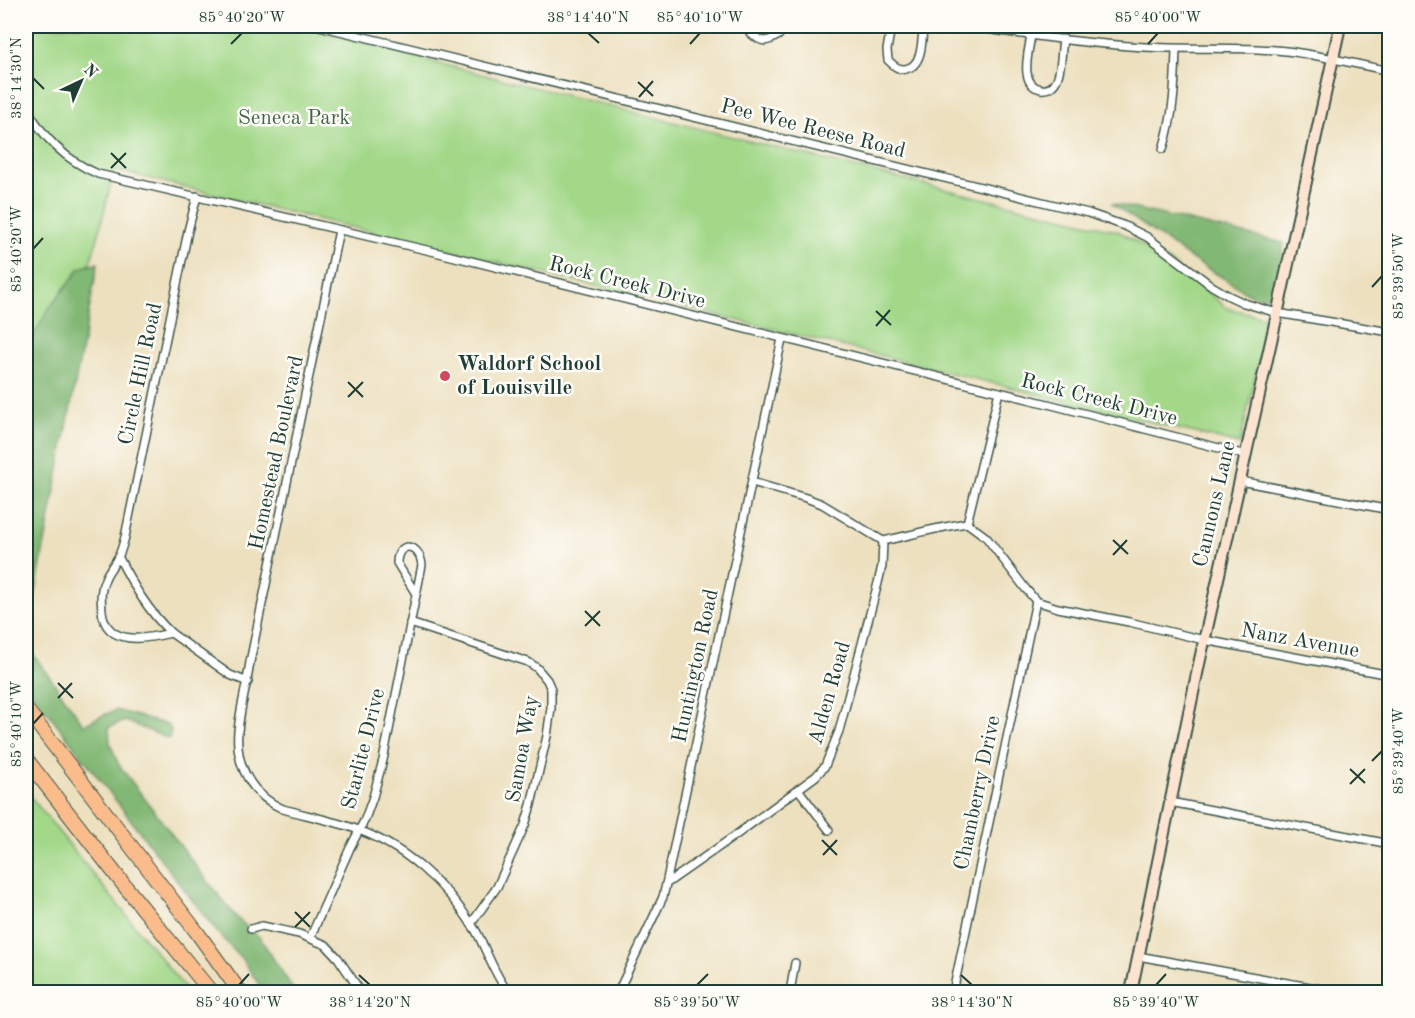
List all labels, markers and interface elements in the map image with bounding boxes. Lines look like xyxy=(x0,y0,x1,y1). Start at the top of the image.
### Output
text: 85°40'20"W xyxy=(199,11,285,26)
text: 38°14'40"N xyxy=(547,11,629,26)
text: 85°40'10"W xyxy=(657,11,743,26)
text: 85°40'00"W xyxy=(1115,11,1201,26)
text: 38°14'30"N xyxy=(10,37,25,119)
north arrow xyxy=(51,51,111,111)
text: N xyxy=(80,62,101,82)
street label: Pee Wee Reese Road xyxy=(718,96,908,162)
park label: Seneca Park xyxy=(238,108,350,129)
text: 85°40'20"W xyxy=(10,206,25,292)
text: 85°39'50"W xyxy=(1392,233,1407,319)
street label: Rock Creek Drive xyxy=(547,253,707,313)
street label: Circle Hill Road xyxy=(116,301,166,447)
street label: Homestead Boulevard xyxy=(246,354,308,552)
place label: Waldorf School of Louisville xyxy=(457,354,601,399)
marker: Waldorf School of Louisville xyxy=(438,369,452,383)
street label: Rock Creek Drive xyxy=(1019,370,1179,430)
street label: Cannons Lane xyxy=(1190,439,1240,569)
street label: Huntington Road xyxy=(669,587,723,745)
street label: Nanz Avenue xyxy=(1239,620,1361,662)
street label: Alden Road xyxy=(805,639,855,747)
text: 85°40'10"W xyxy=(10,681,25,767)
street label: Starlite Drive xyxy=(339,686,389,812)
street label: Samoa Way xyxy=(503,694,543,804)
text: 85°39'40"W xyxy=(1392,708,1407,794)
street label: Chamberry Drive xyxy=(951,714,1005,872)
text: 85°40'00"W xyxy=(196,996,282,1011)
text: 38°14'20"N xyxy=(329,996,411,1011)
text: 85°39'50"W xyxy=(654,996,740,1011)
text: 38°14'30"N xyxy=(931,996,1013,1011)
text: 85°39'40"W xyxy=(1113,996,1199,1011)

